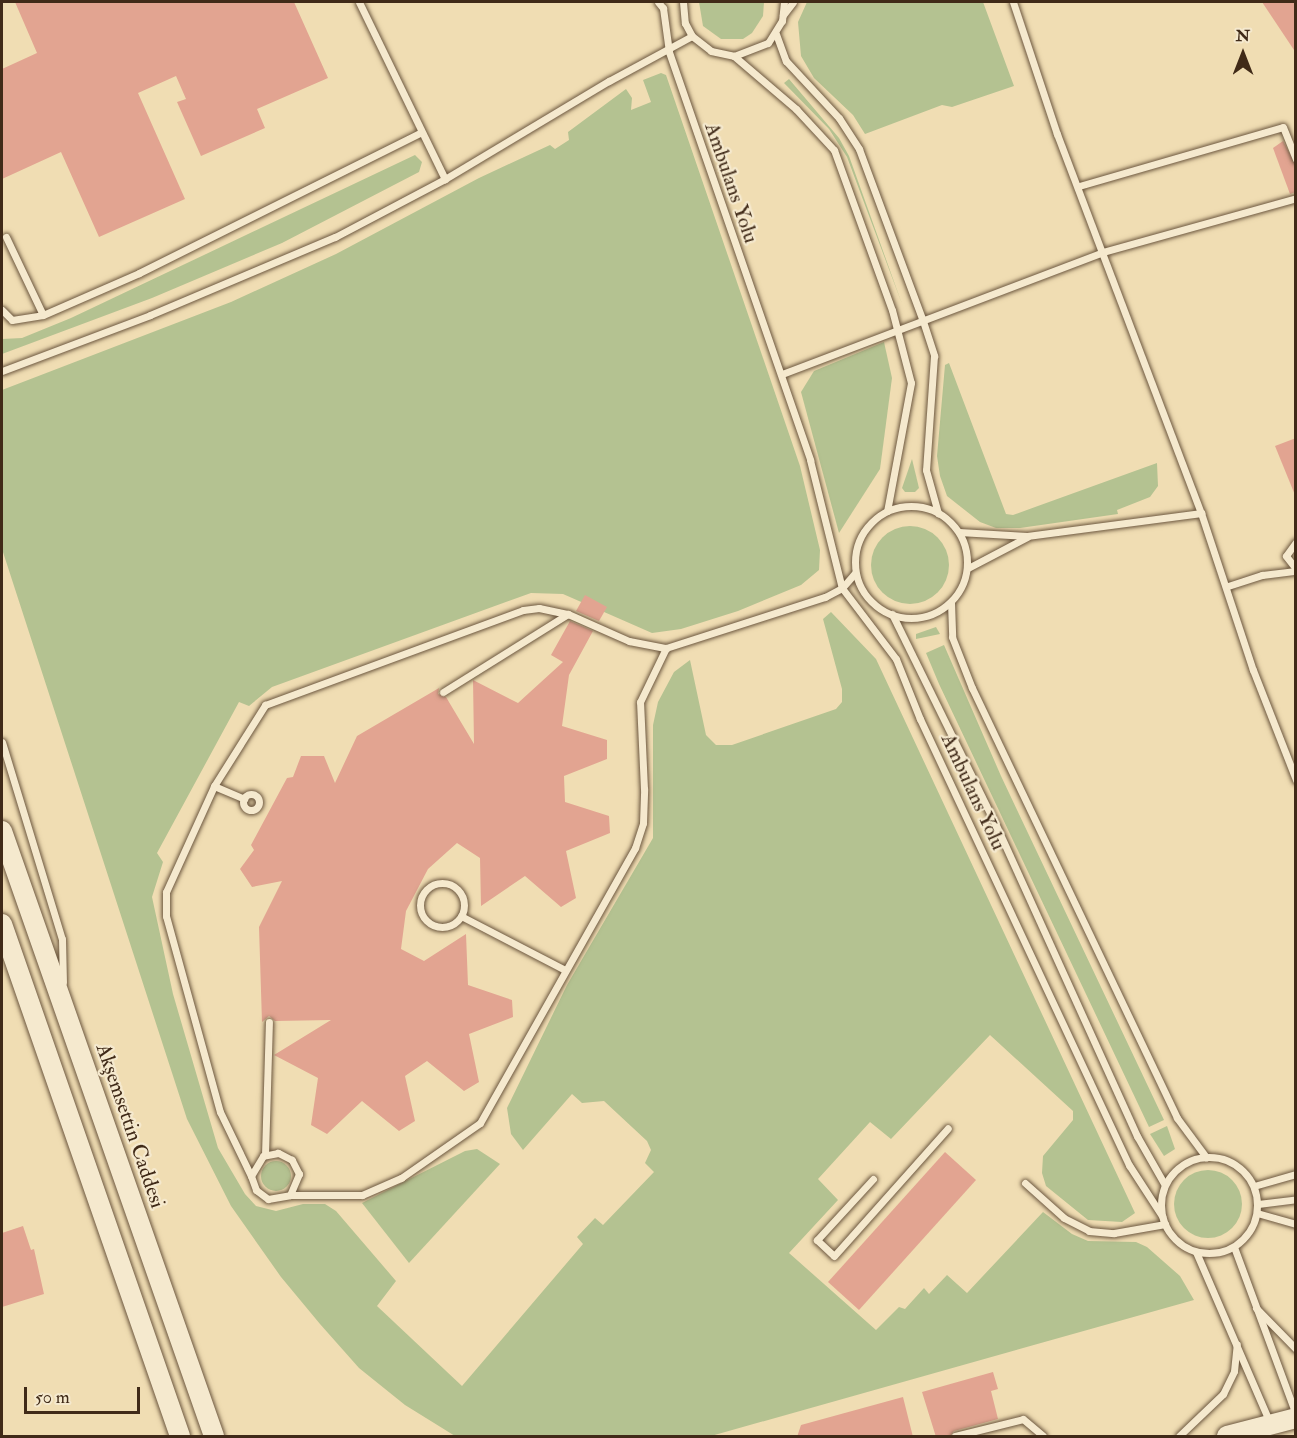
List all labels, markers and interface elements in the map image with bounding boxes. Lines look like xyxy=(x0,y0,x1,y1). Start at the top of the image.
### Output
north arrow xyxy=(1213,24,1273,84)
text: N xyxy=(1236,26,1250,46)
street label: Ambulans Yolu xyxy=(699,119,763,247)
street label: Ambulans Yolu xyxy=(935,730,1011,854)
street label: Akşemsettin Caddesi xyxy=(90,1040,170,1212)
scale bar xyxy=(27,1375,142,1413)
text: 50 m xyxy=(35,1386,70,1409)

